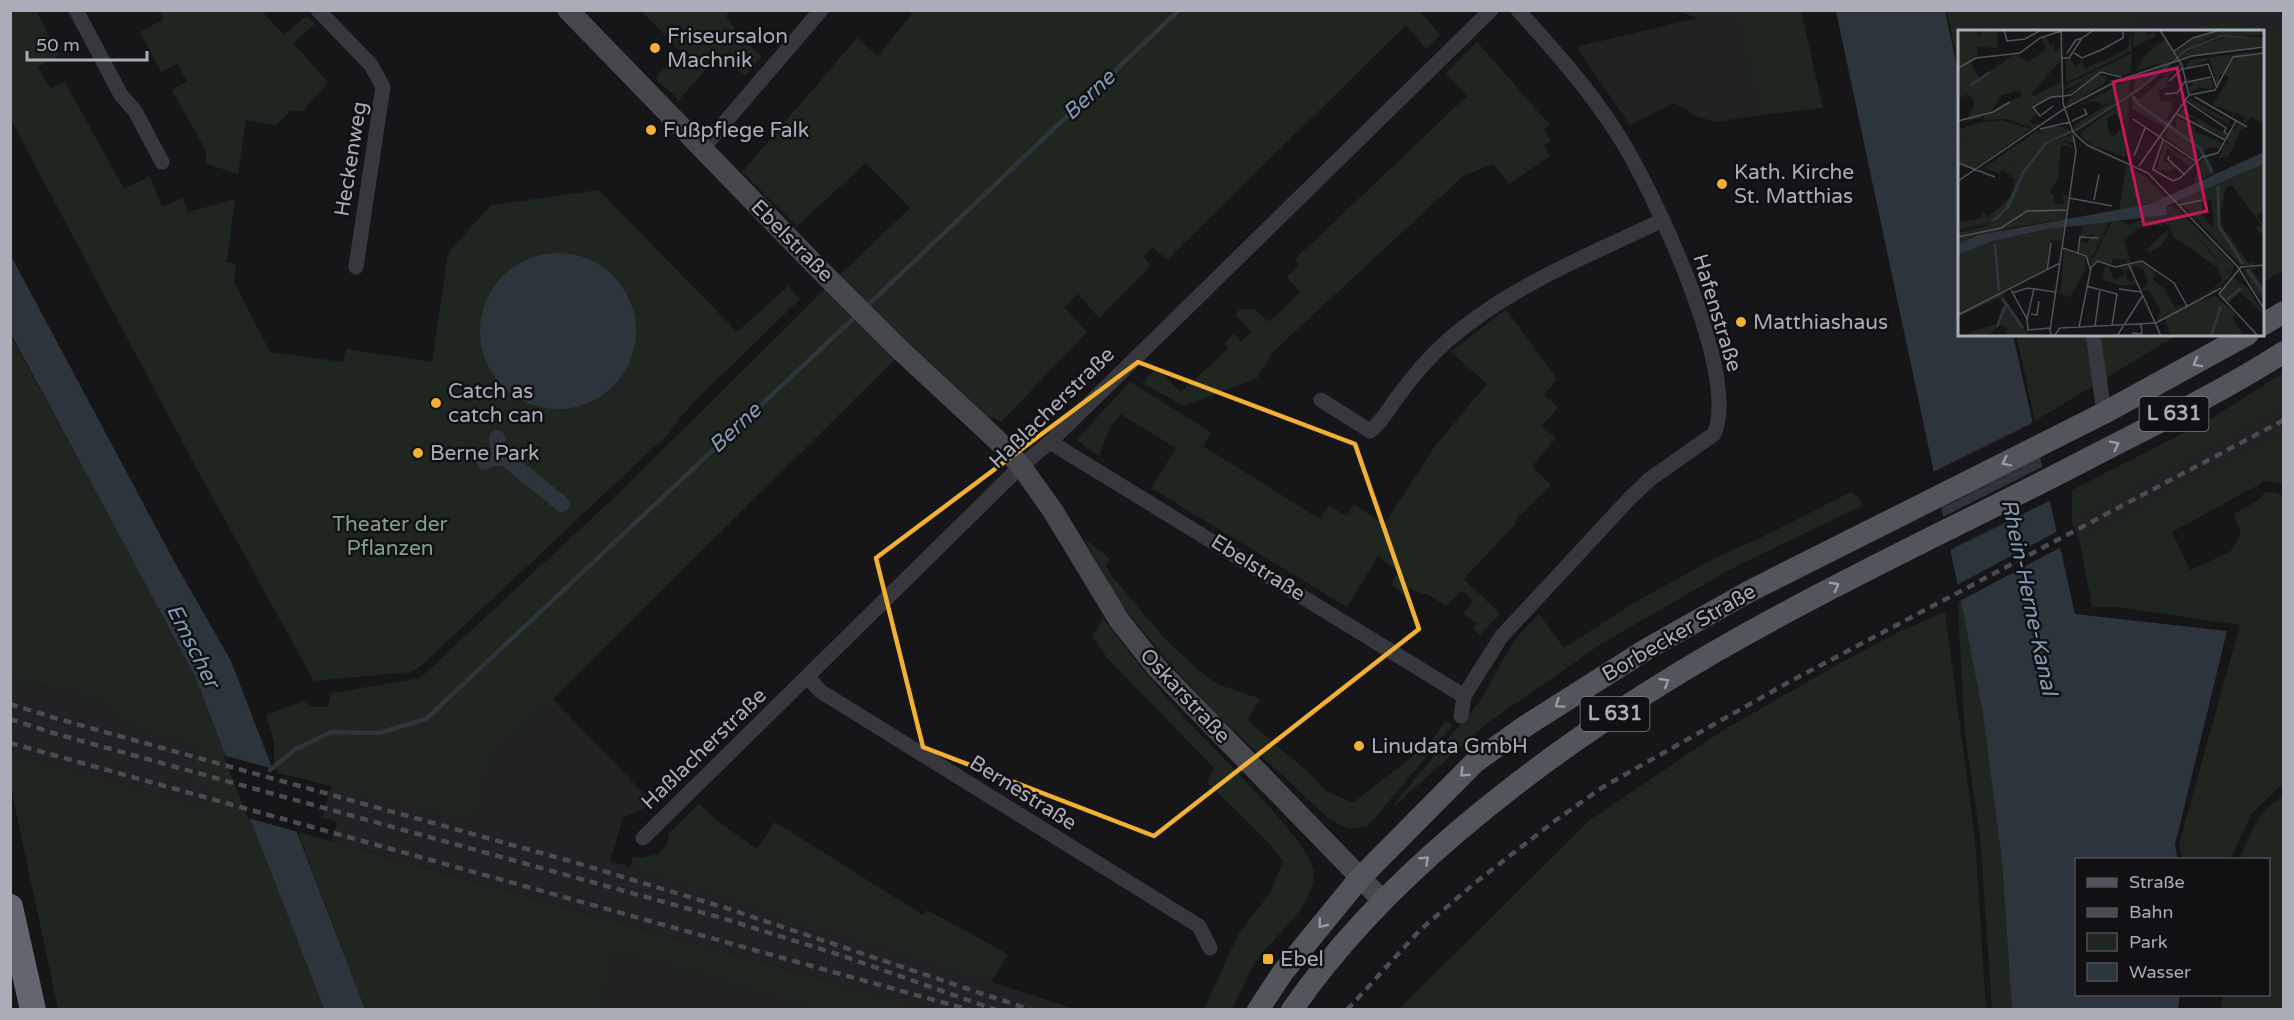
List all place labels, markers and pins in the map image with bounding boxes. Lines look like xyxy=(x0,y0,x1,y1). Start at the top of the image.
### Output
place label: Friseursalon Machnik xyxy=(667,24,788,73)
marker: Friseursalon Machnik xyxy=(648,41,662,55)
place label: Fußpflege Falk xyxy=(663,118,809,143)
marker: Fußpflege Falk xyxy=(644,123,658,137)
place label: Kath. Kirche St. Matthias xyxy=(1734,160,1854,209)
marker: Kath. Kirche St. Matthias xyxy=(1715,177,1729,191)
place label: Matthiashaus xyxy=(1753,310,1888,335)
marker: Matthiashaus xyxy=(1734,315,1748,329)
place label: Catch as catch can xyxy=(448,379,544,428)
marker: Catch as catch can xyxy=(429,396,443,410)
place label: Berne Park xyxy=(430,441,539,466)
marker: Berne Park xyxy=(411,446,425,460)
place label: Linudata GmbH xyxy=(1371,734,1528,759)
marker: Linudata GmbH xyxy=(1352,739,1366,753)
place label: Ebel xyxy=(1280,947,1324,972)
marker: Ebel xyxy=(1261,952,1275,966)

